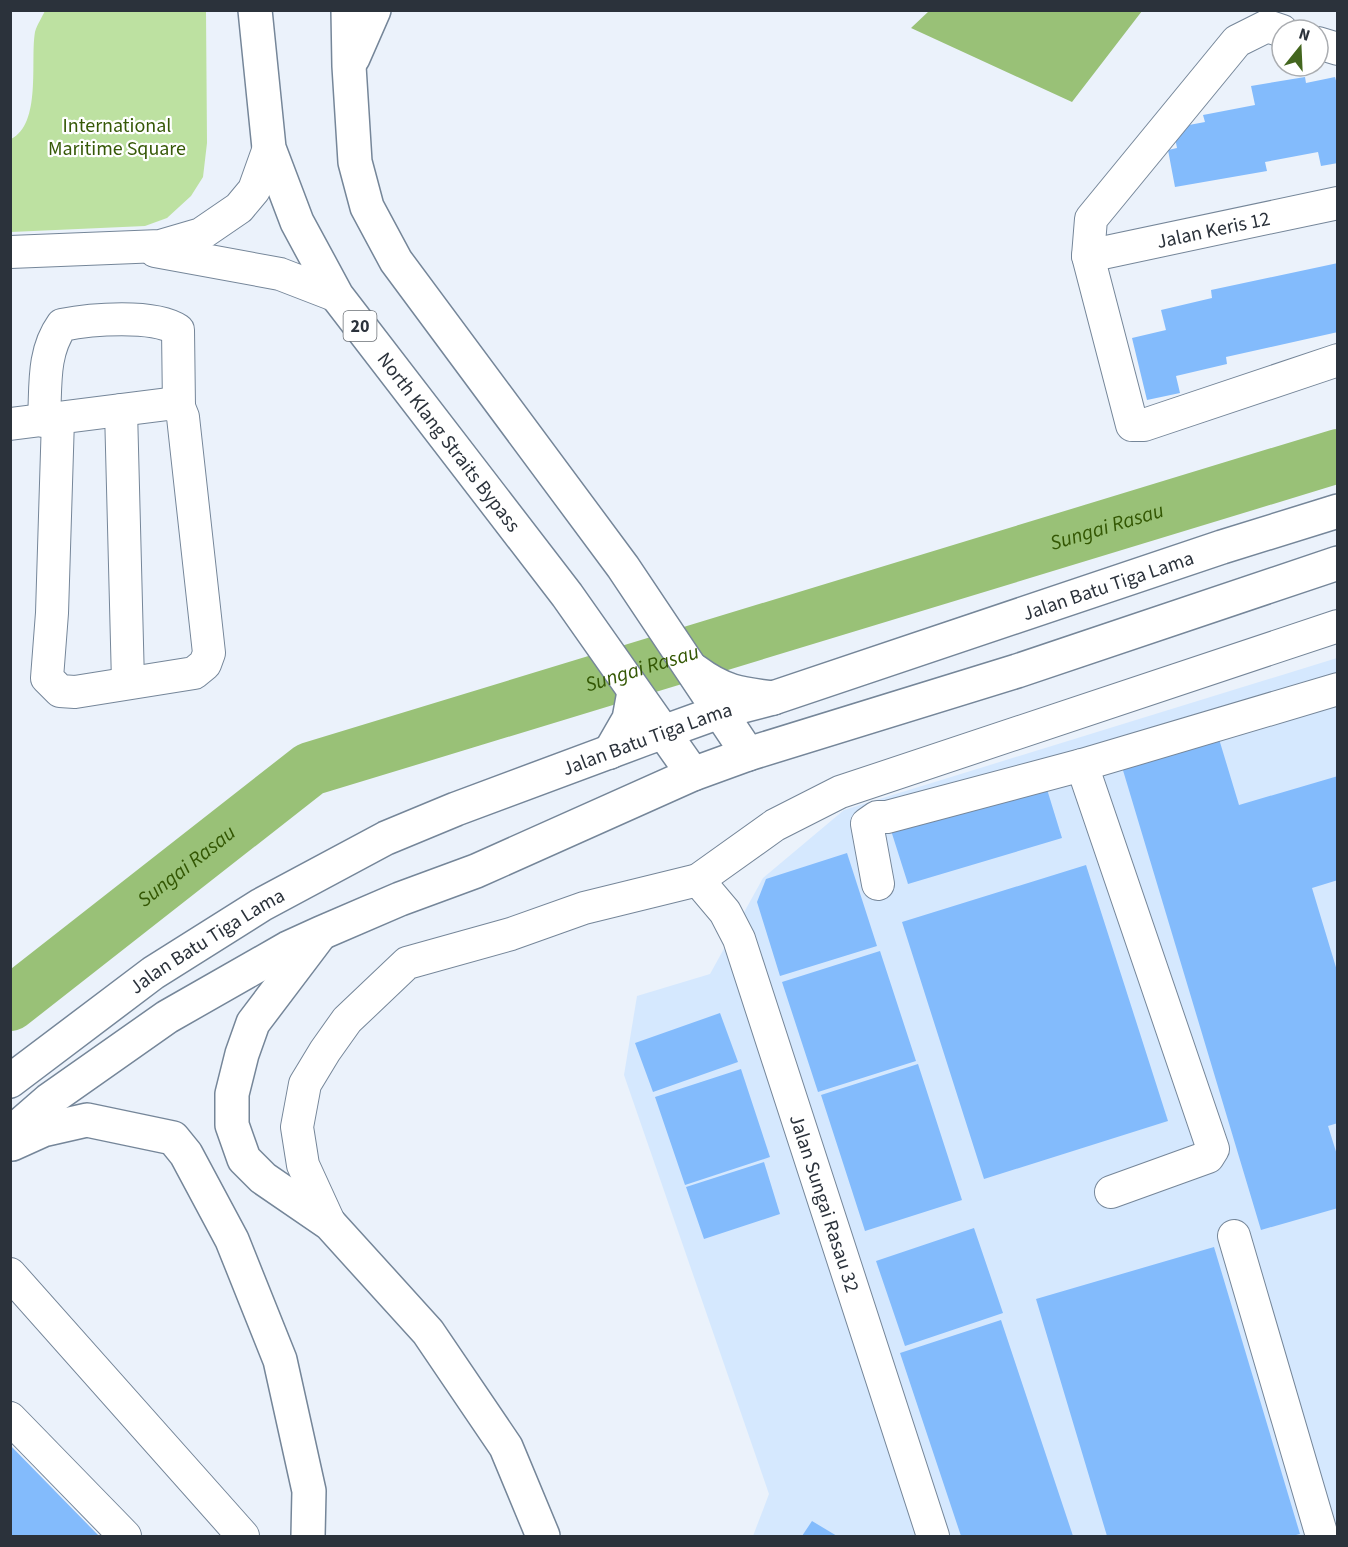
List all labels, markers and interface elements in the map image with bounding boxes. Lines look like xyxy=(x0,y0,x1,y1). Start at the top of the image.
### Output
north arrow xyxy=(1270,18,1330,78)
text: N xyxy=(1296,23,1313,47)
park label: International Maritime Square xyxy=(48,112,186,163)
street label: Jalan Keris 12 xyxy=(1154,205,1273,256)
road number: 20 xyxy=(344,311,376,341)
street label: North Klang Straits Bypass xyxy=(370,347,527,538)
water label: Sungai Rasau xyxy=(1046,495,1167,558)
street label: Jalan Batu Tiga Lama xyxy=(1019,544,1198,628)
water label: Sungai Rasau xyxy=(581,636,703,699)
street label: Jalan Batu Tiga Lama xyxy=(558,696,735,783)
water label: Sungai Rasau xyxy=(131,818,242,914)
street label: Jalan Batu Tiga Lama xyxy=(124,882,290,1001)
street label: Jalan Sungai Rasau 32 xyxy=(782,1111,866,1296)

